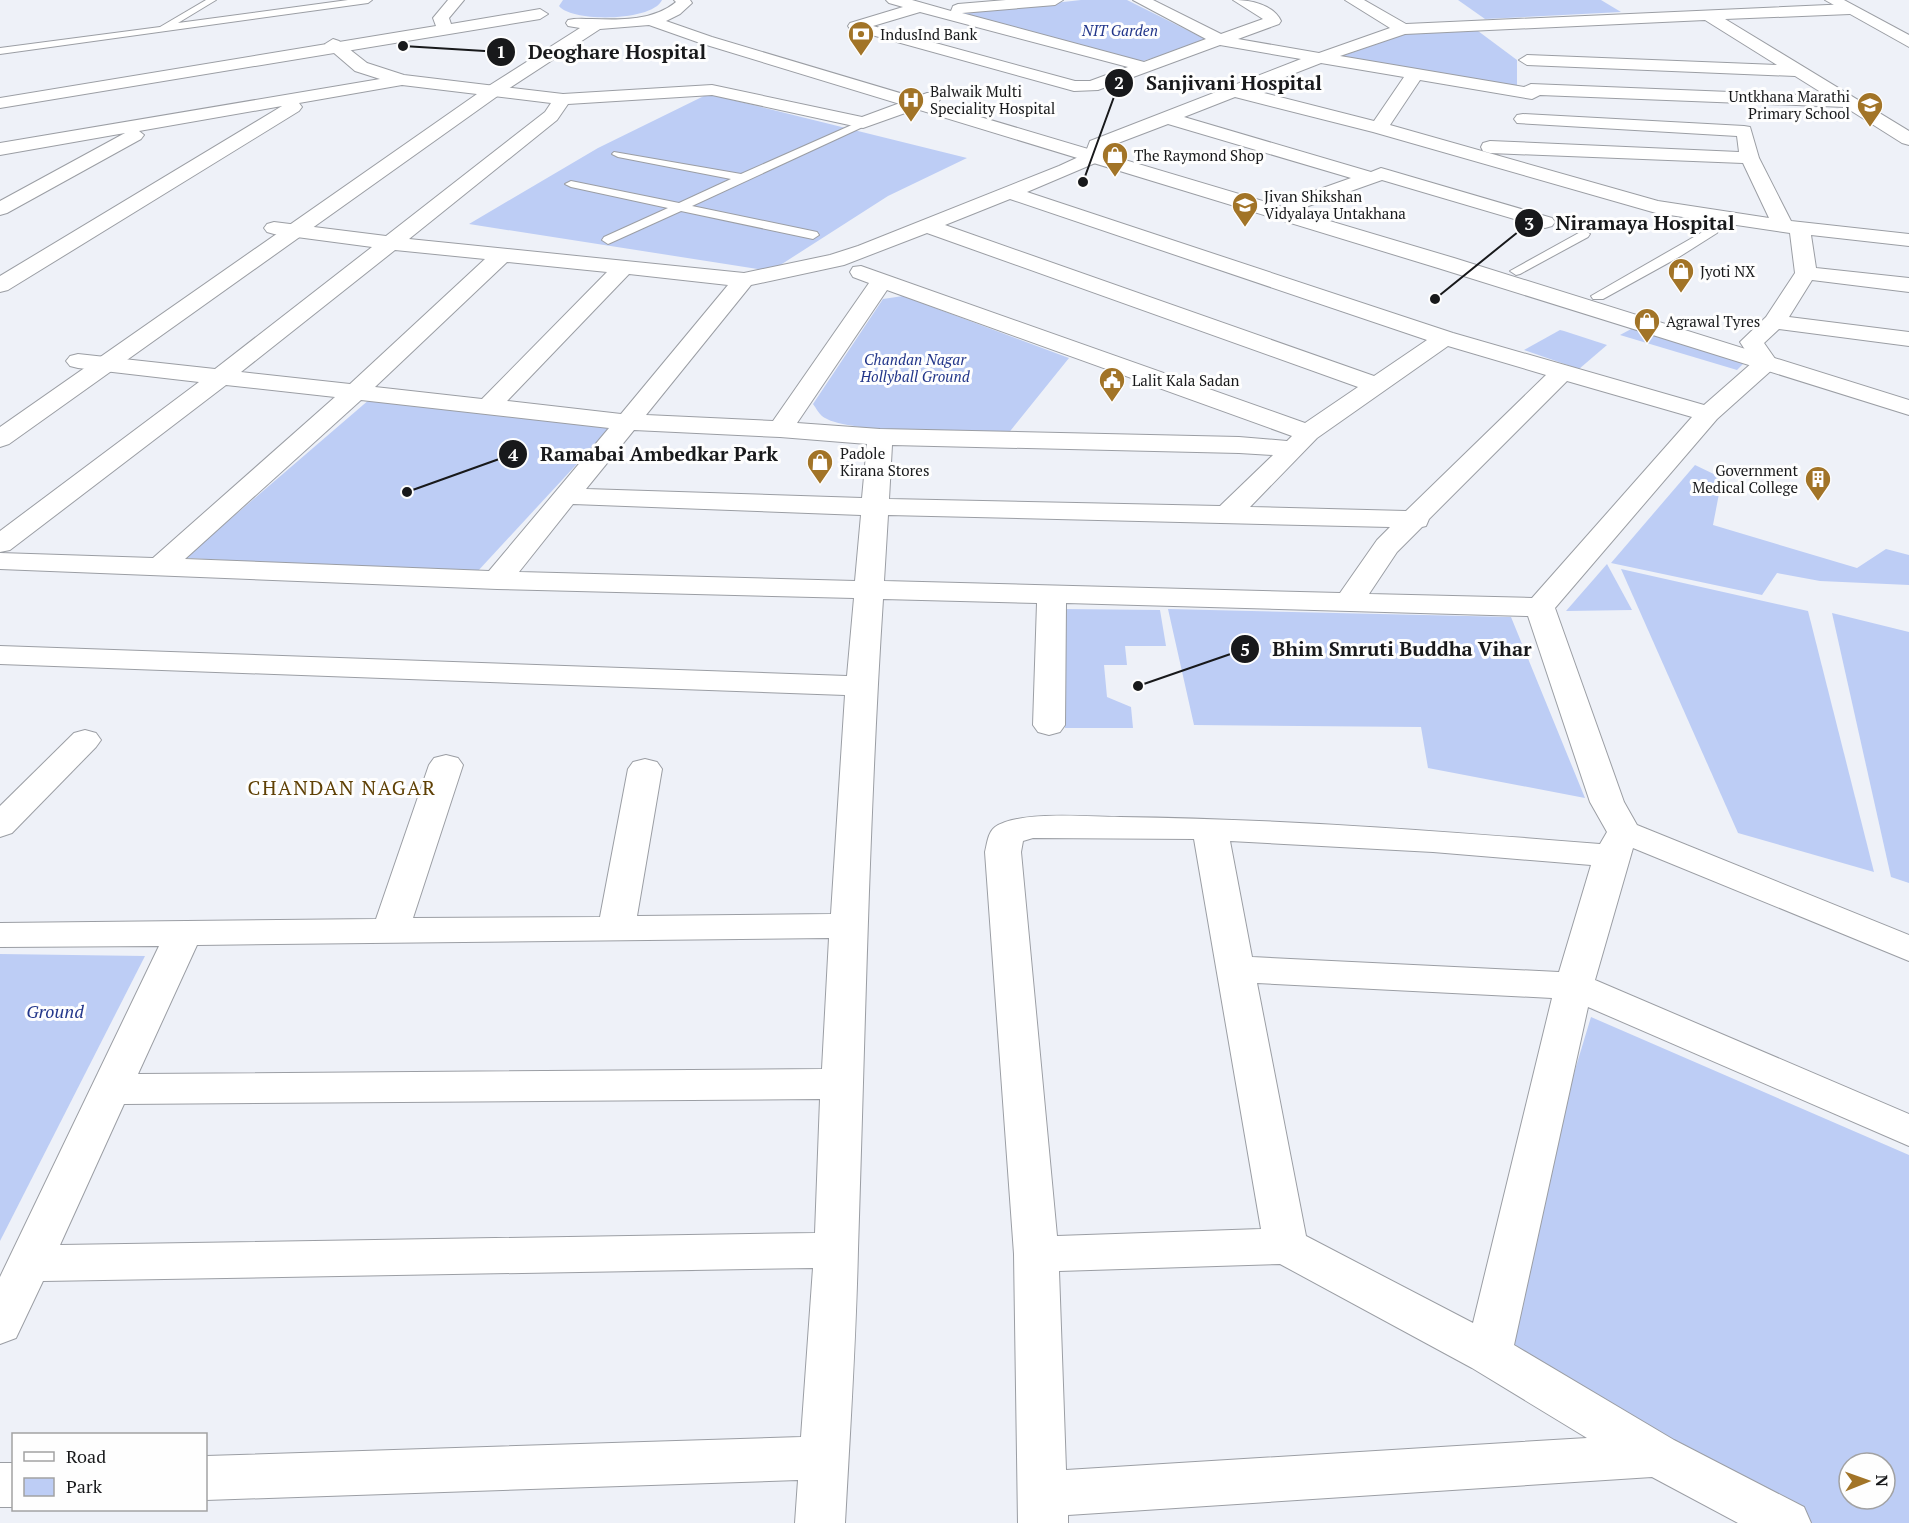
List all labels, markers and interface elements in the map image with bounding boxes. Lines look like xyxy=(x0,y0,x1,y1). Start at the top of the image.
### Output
bank icon: IndusInd Bank xyxy=(846,19,876,57)
park label: NIT Garden xyxy=(1081,20,1158,40)
place label: IndusInd Bank xyxy=(880,24,977,44)
callout: Deoghare Hospital xyxy=(486,33,718,71)
text: Deoghare Hospital xyxy=(528,38,706,65)
text: 1 xyxy=(496,39,506,63)
callout: Sanjivani Hospital xyxy=(1104,64,1334,102)
text: Sanjivani Hospital xyxy=(1146,69,1322,96)
text: 2 xyxy=(1114,70,1124,94)
place label: Balwaik Multi Speciality Hospital xyxy=(930,81,1055,118)
hospital icon: Balwaik Multi Speciality Hospital xyxy=(896,85,926,123)
place label: Untkhana Marathi Primary School xyxy=(1728,86,1850,123)
school or university icon: Untkhana Marathi Primary School xyxy=(1855,90,1885,128)
shop icon: The Raymond Shop xyxy=(1100,140,1130,178)
place label: The Raymond Shop xyxy=(1134,145,1264,165)
place label: Jivan Shikshan Vidyalaya Untakhana xyxy=(1264,186,1406,223)
school or university icon: Jivan Shikshan Vidyalaya Untakhana xyxy=(1230,190,1260,228)
callout: Niramaya Hospital xyxy=(1514,204,1747,242)
text: Niramaya Hospital xyxy=(1555,209,1735,236)
text: 3 xyxy=(1524,211,1534,235)
shop icon: Jyoti NX xyxy=(1666,256,1696,294)
place label: Jyoti NX xyxy=(1700,261,1755,281)
shop icon: Agrawal Tyres xyxy=(1632,306,1662,344)
place label: Agrawal Tyres xyxy=(1666,311,1760,331)
park label: Chandan Nagar Hollyball Ground xyxy=(859,349,971,386)
public building icon: Lalit Kala Sadan xyxy=(1097,365,1127,403)
place label: Lalit Kala Sadan xyxy=(1132,370,1240,390)
callout: Ramabai Ambedkar Park xyxy=(498,435,790,473)
text: Ramabai Ambedkar Park xyxy=(540,440,778,467)
text: 4 xyxy=(508,442,519,466)
place label: Padole Kirana Stores xyxy=(840,443,929,480)
shop icon: Padole Kirana Stores xyxy=(805,447,835,485)
place label: Government Medical College xyxy=(1692,460,1798,497)
building icon: Government Medical College xyxy=(1803,464,1833,502)
callout: Bhim Smruti Buddha Vihar xyxy=(1230,630,1543,668)
text: Bhim Smruti Buddha Vihar xyxy=(1272,635,1532,662)
text: 5 xyxy=(1240,637,1250,661)
district label: CHANDAN NAGAR xyxy=(248,774,436,801)
park label: Ground xyxy=(26,999,84,1023)
legend xyxy=(12,1433,207,1511)
text: Road xyxy=(66,1444,106,1468)
north arrow xyxy=(1837,1451,1897,1511)
text: Park xyxy=(66,1474,103,1498)
text: N xyxy=(1871,1474,1893,1487)

